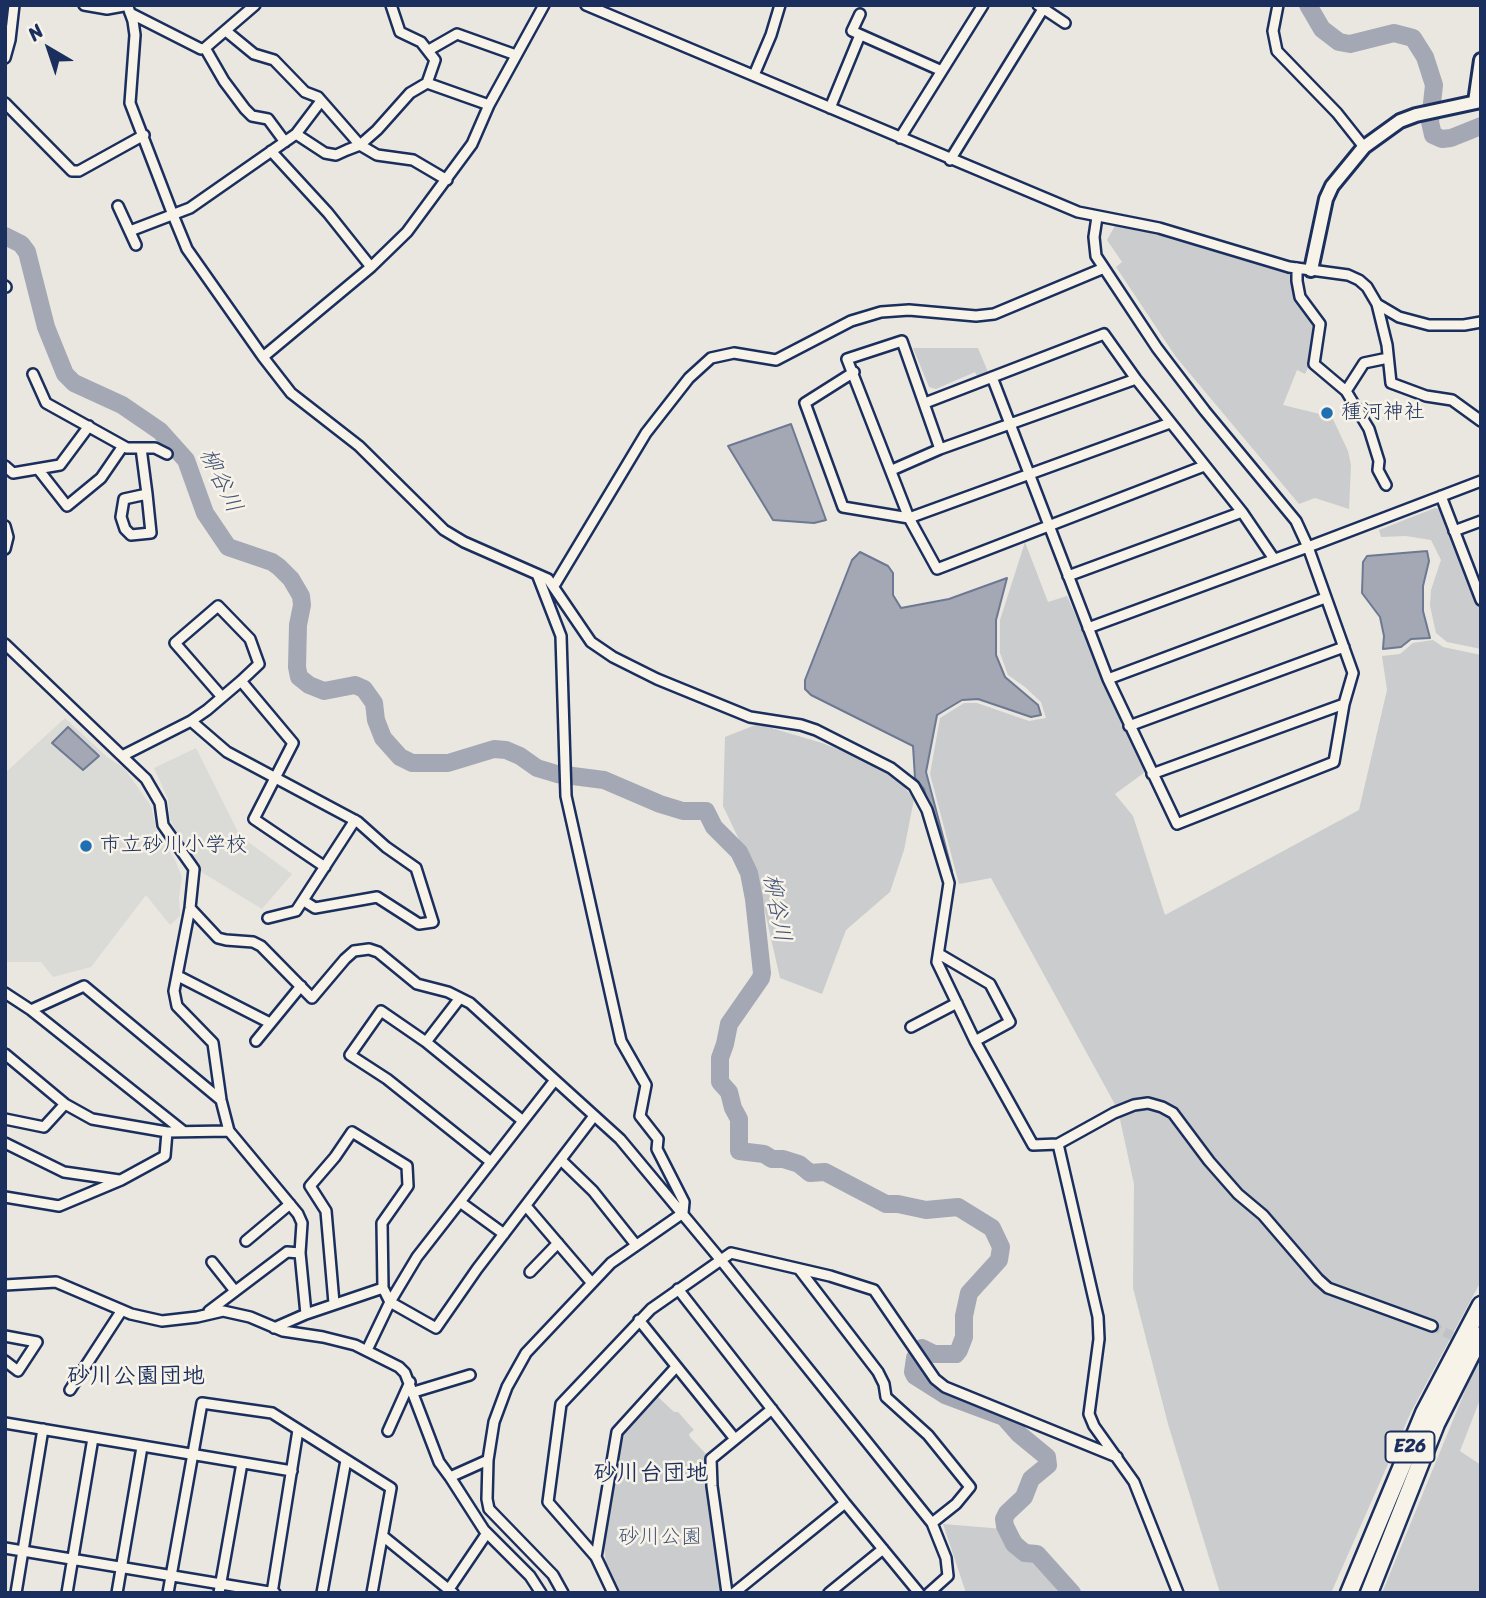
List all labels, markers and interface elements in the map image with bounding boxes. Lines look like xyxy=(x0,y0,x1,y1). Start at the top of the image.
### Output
north arrow xyxy=(14,14,84,84)
text: N xyxy=(20,15,51,49)
place label: 種河神社 xyxy=(1341,400,1425,426)
marker: 種河神社 xyxy=(1319,405,1335,421)
water label: 柳谷川 xyxy=(192,444,248,518)
place label: 市立砂川小学校 xyxy=(100,833,247,859)
marker: 市立砂川小学校 xyxy=(78,838,94,854)
water label: 柳谷川 xyxy=(756,872,796,944)
district label: 砂川公園団地 xyxy=(67,1363,205,1391)
road number: E26 xyxy=(1386,1432,1434,1462)
district label: 砂川台団地 xyxy=(594,1460,708,1488)
park label: 砂川公園 xyxy=(618,1525,702,1551)

